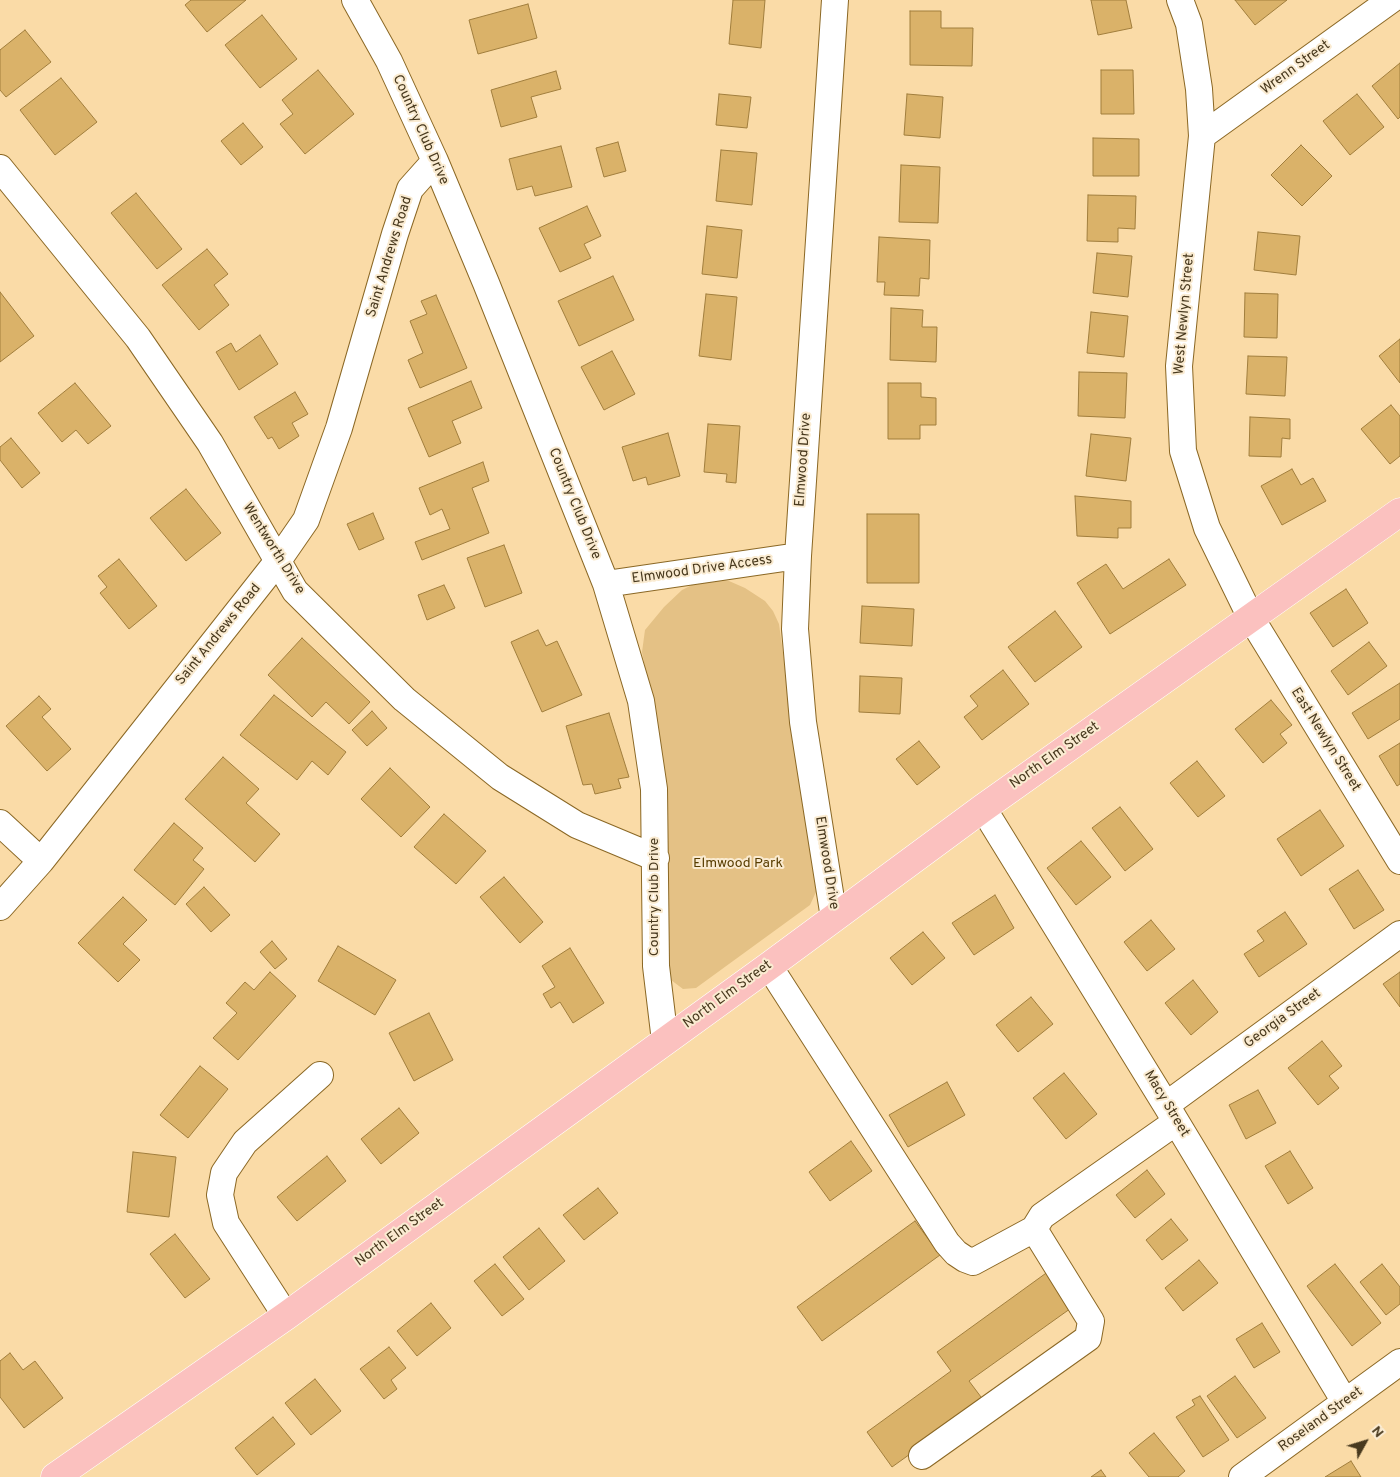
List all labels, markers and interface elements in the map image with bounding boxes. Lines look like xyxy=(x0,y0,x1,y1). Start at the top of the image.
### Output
street label: Wrenn Street xyxy=(1258,37,1334,99)
street label: Country Club Drive xyxy=(388,72,452,188)
street label: Saint Andrews Road xyxy=(364,194,416,320)
street label: West Newlyn Street xyxy=(1171,252,1199,376)
street label: Elmwood Drive xyxy=(792,413,816,507)
street label: Country Club Drive xyxy=(544,446,604,562)
street label: Wentworth Drive xyxy=(238,500,308,598)
street label: Elmwood Drive Access xyxy=(631,552,773,588)
street label: Saint Andrews Road xyxy=(173,581,265,689)
street label: East Newlyn Street xyxy=(1286,685,1364,795)
street label: North Elm Street xyxy=(1007,719,1103,793)
street label: Elmwood Drive xyxy=(810,815,842,911)
street label: Country Club Drive xyxy=(647,838,663,956)
park label: Elmwood Park xyxy=(693,856,783,872)
street label: North Elm Street xyxy=(680,957,776,1033)
street label: Georgia Street xyxy=(1241,985,1325,1053)
street label: Macy Street xyxy=(1140,1068,1192,1140)
street label: North Elm Street xyxy=(352,1195,448,1271)
street label: Roseland Street xyxy=(1276,1384,1366,1456)
north arrow xyxy=(1340,1417,1390,1467)
text: N xyxy=(1367,1423,1387,1442)

